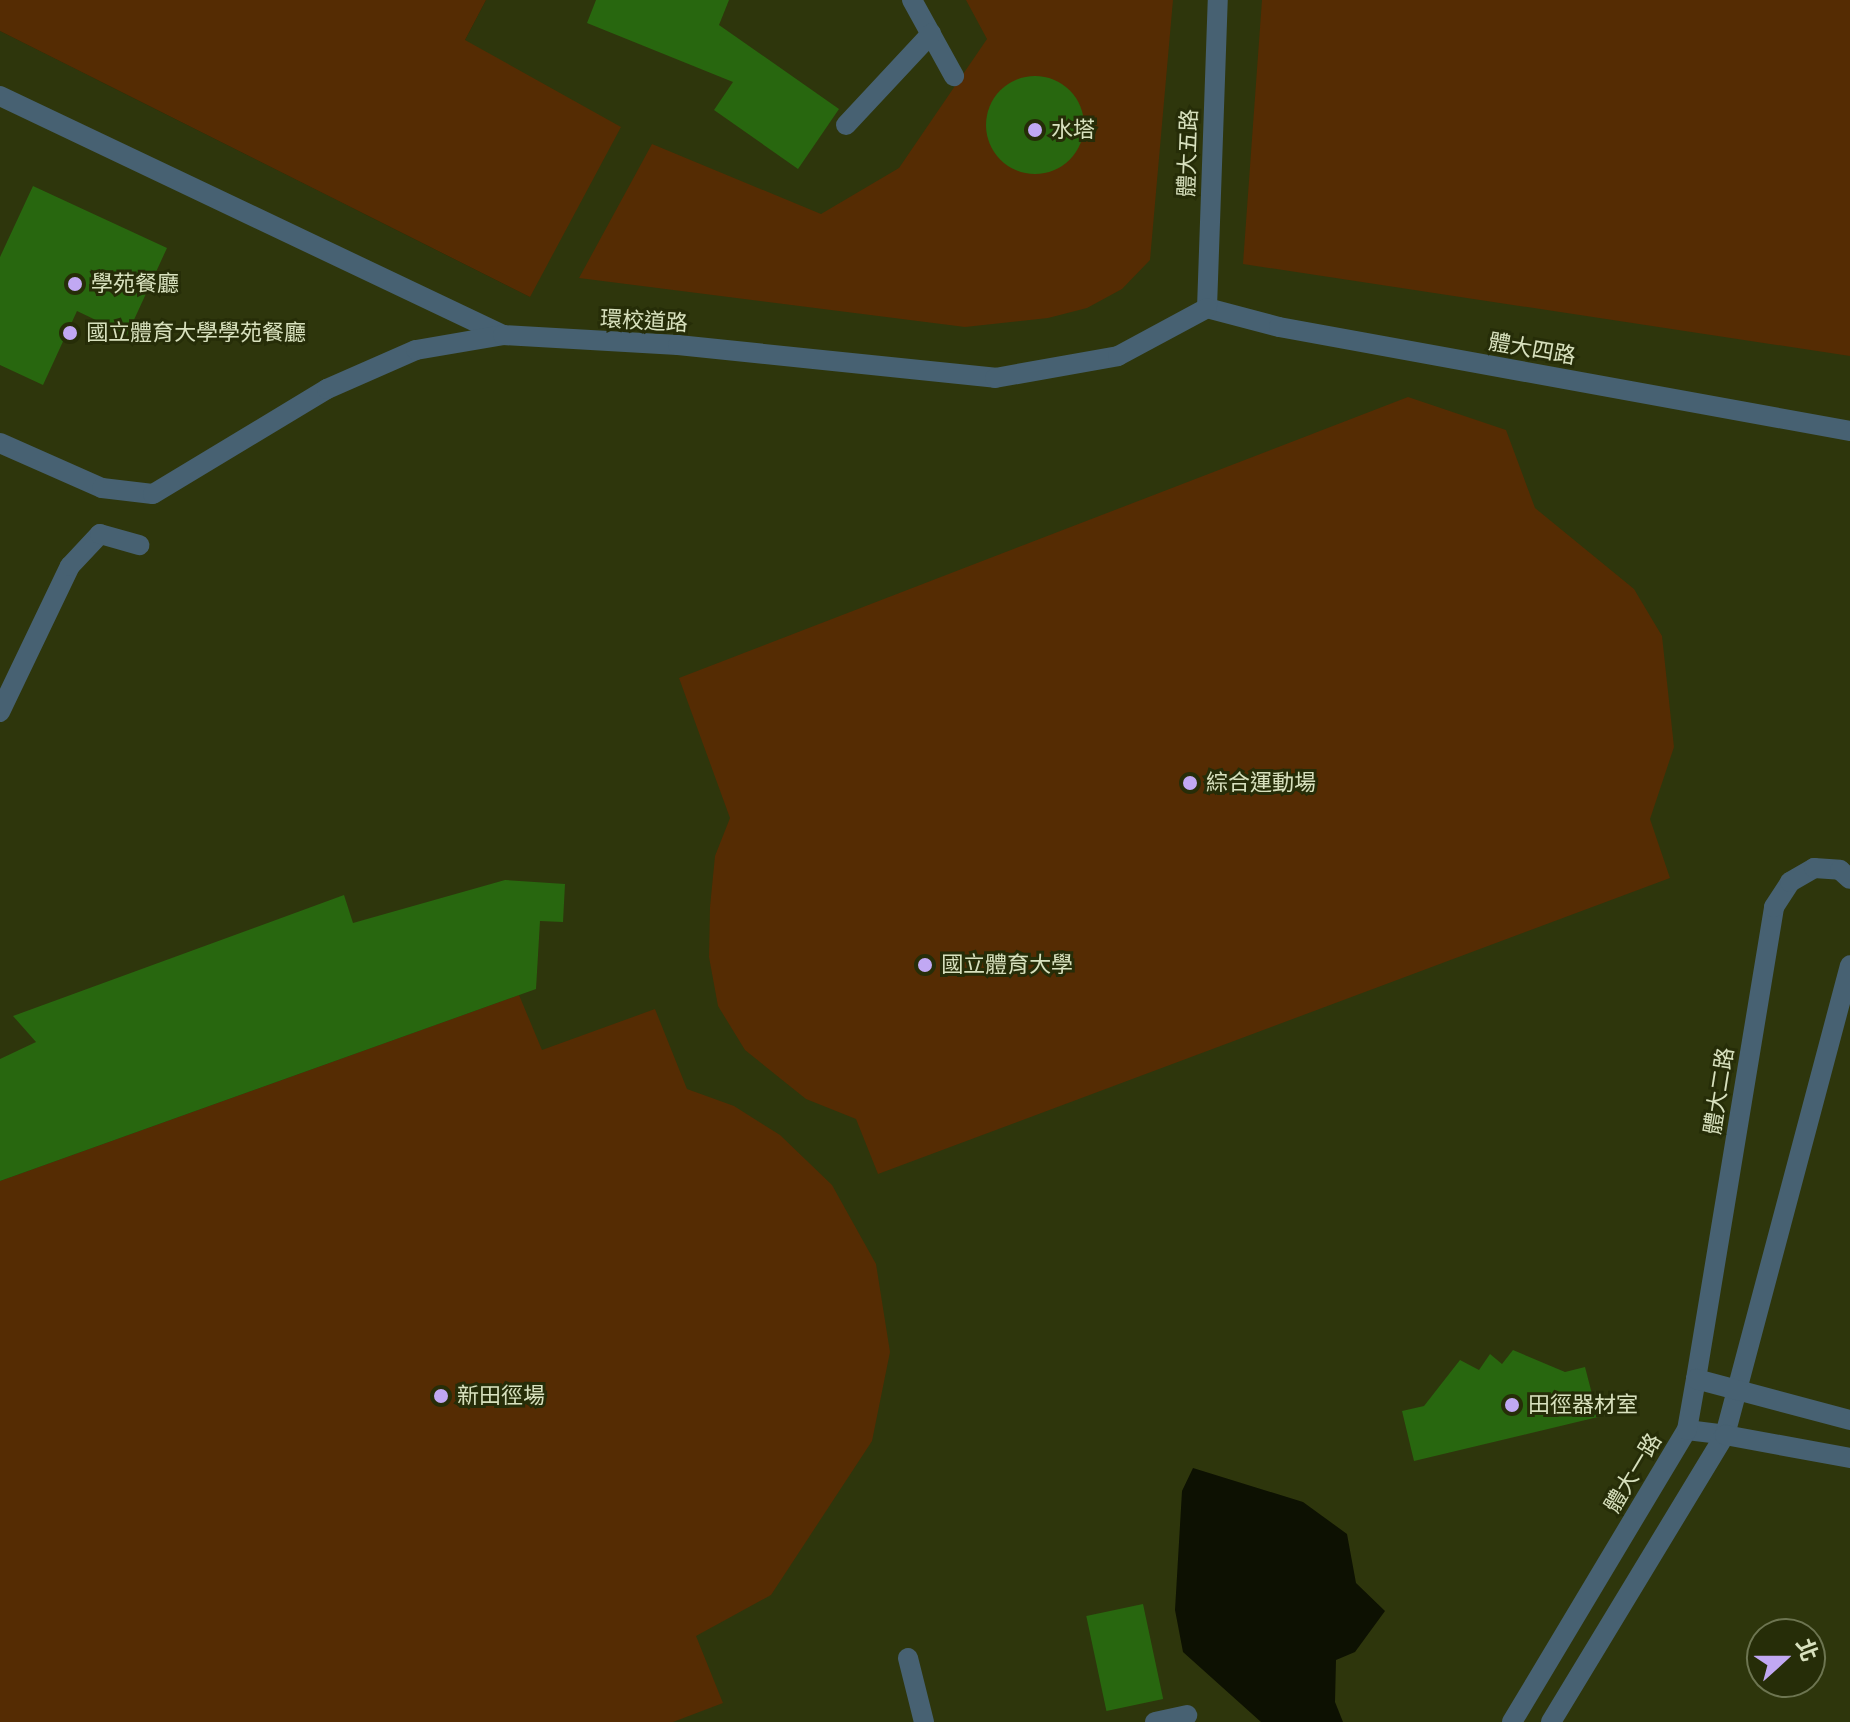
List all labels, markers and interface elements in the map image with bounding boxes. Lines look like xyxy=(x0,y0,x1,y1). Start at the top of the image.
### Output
street label: 體大五路 xyxy=(1173,109,1203,197)
place label: 水塔 xyxy=(1051,117,1095,143)
marker: 水塔 xyxy=(1026,121,1044,139)
place label: 學苑餐廳 xyxy=(91,271,179,297)
marker: 學苑餐廳 xyxy=(66,275,84,293)
street label: 環校道路 xyxy=(599,306,689,336)
place label: 國立體育大學學苑餐廳 xyxy=(86,320,306,346)
marker: 國立體育大學學苑餐廳 xyxy=(61,324,79,342)
street label: 體大四路 xyxy=(1486,328,1578,370)
place label: 綜合運動場 xyxy=(1206,770,1316,796)
marker: 綜合運動場 xyxy=(1181,774,1199,792)
place label: 國立體育大學 xyxy=(941,952,1073,978)
marker: 國立體育大學 xyxy=(916,956,934,974)
street label: 體大二路 xyxy=(1699,1045,1739,1137)
place label: 新田徑場 xyxy=(457,1383,545,1409)
marker: 新田徑場 xyxy=(432,1387,450,1405)
place label: 田徑器材室 xyxy=(1528,1392,1638,1418)
marker: 田徑器材室 xyxy=(1503,1396,1521,1414)
street label: 體大一路 xyxy=(1599,1428,1667,1518)
north arrow xyxy=(1746,1618,1826,1698)
text: 北 xyxy=(1790,1635,1824,1665)

